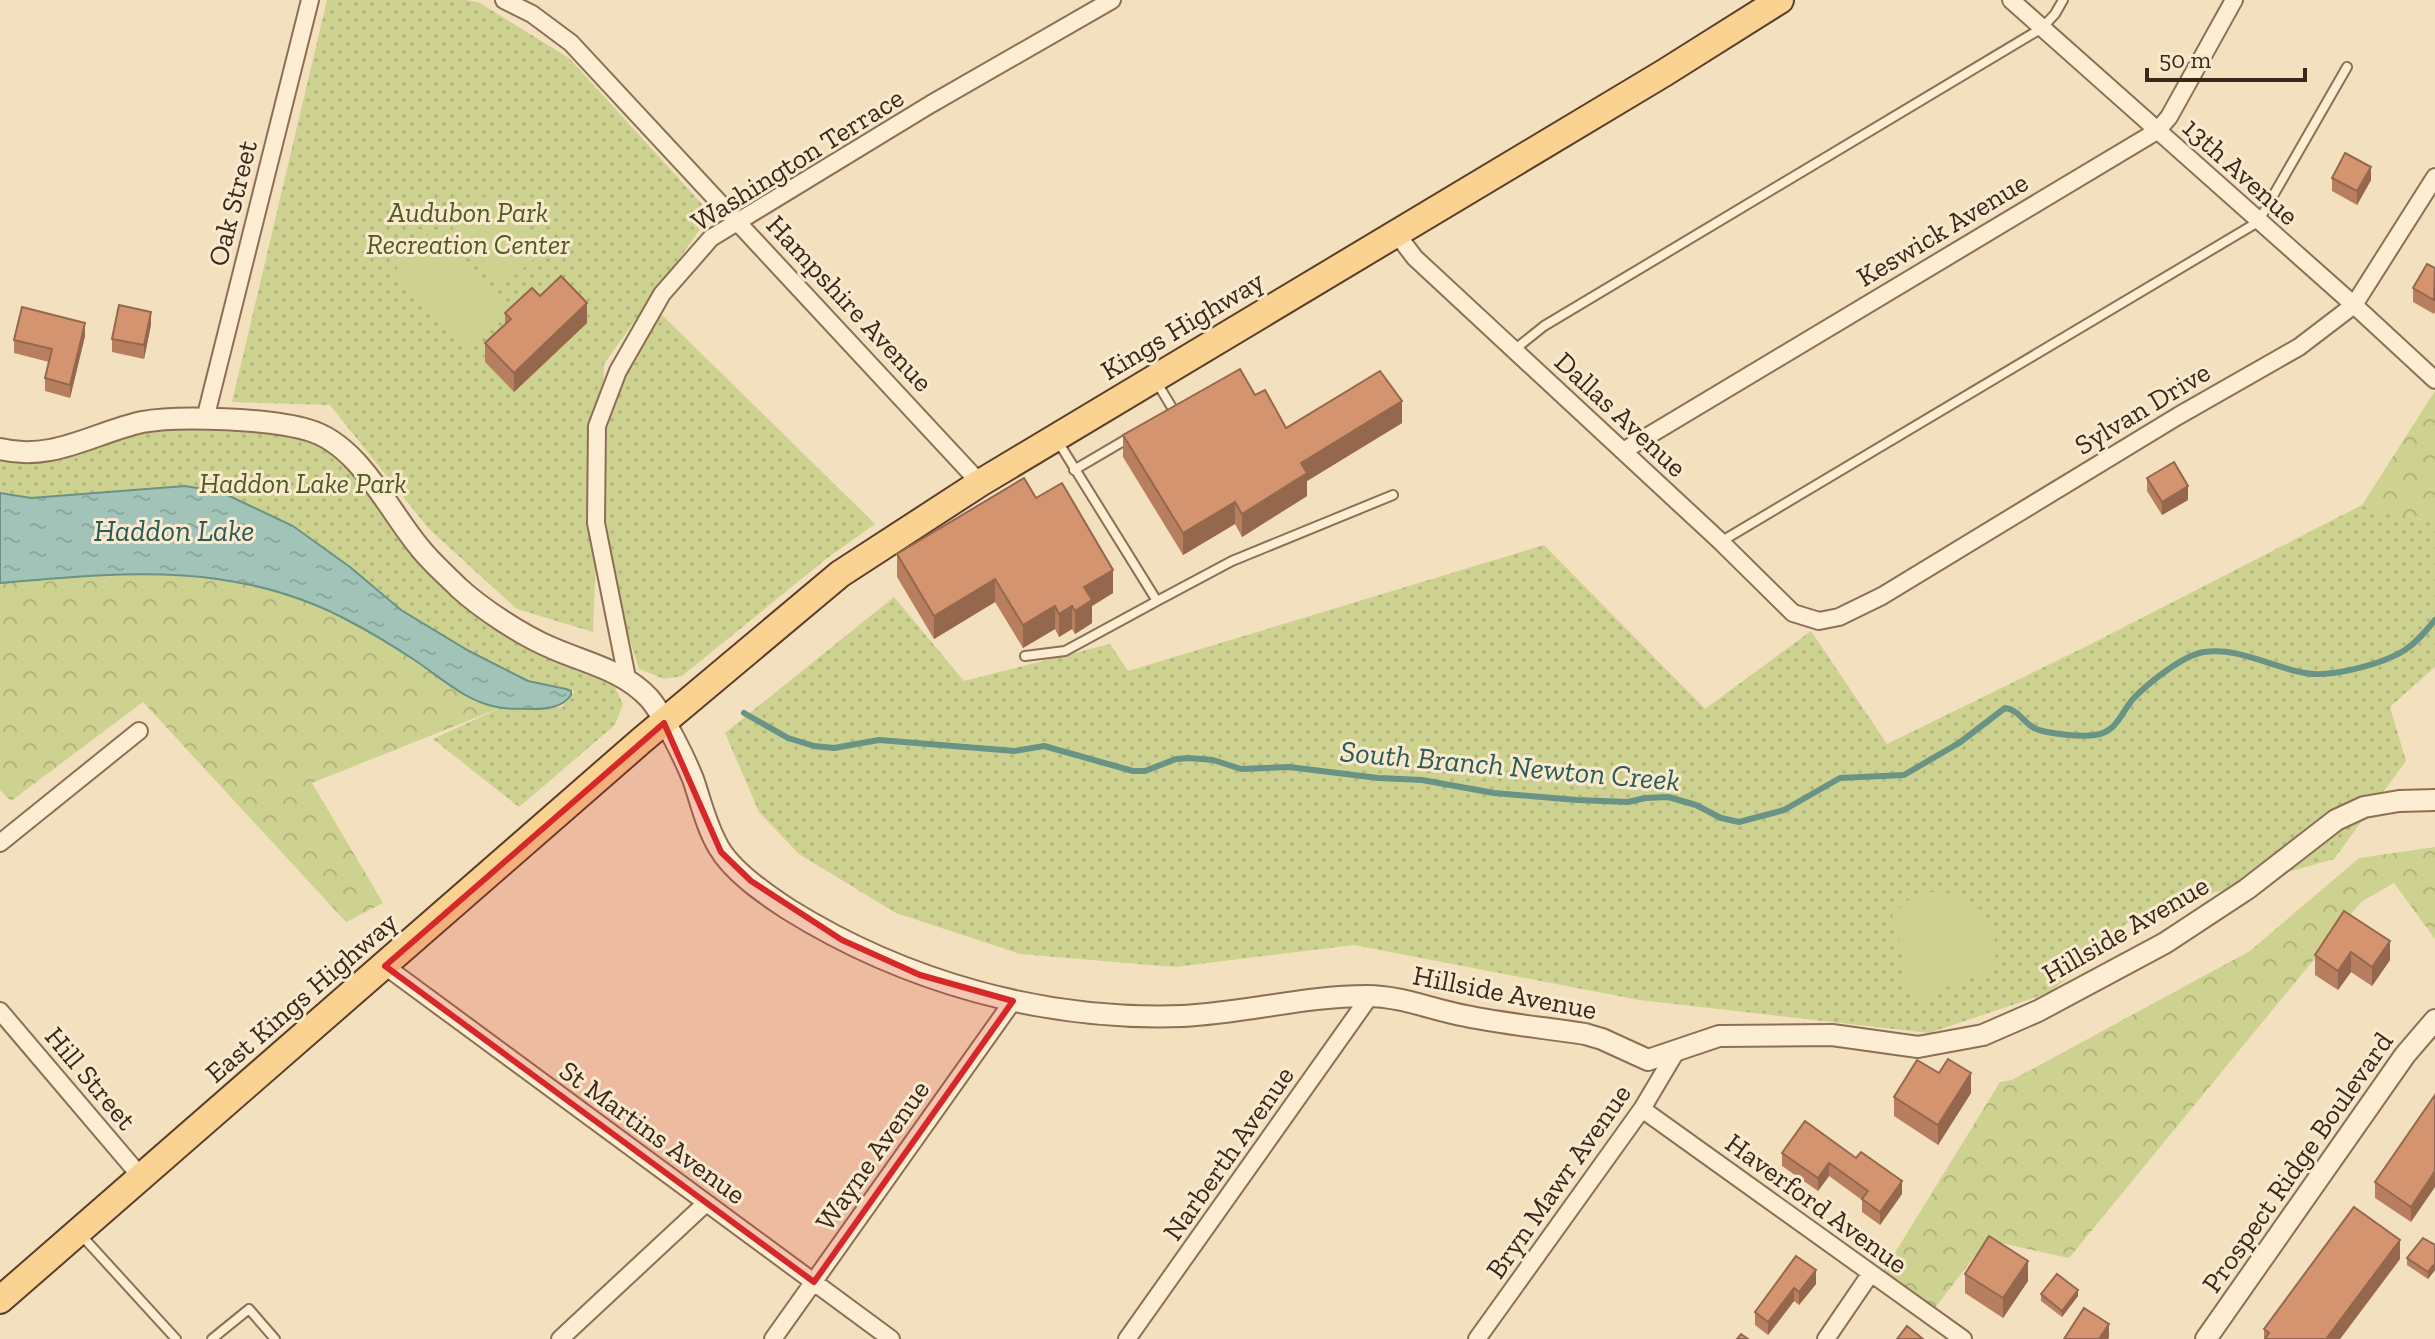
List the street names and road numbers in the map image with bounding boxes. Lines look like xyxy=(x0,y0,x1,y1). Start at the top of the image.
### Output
street label: Washington Terrace xyxy=(685,81,910,238)
street label: 13th Avenue xyxy=(2176,111,2305,232)
street label: Oak Street xyxy=(201,136,264,269)
street label: Keswick Avenue xyxy=(1851,165,2034,293)
street label: Hampshire Avenue xyxy=(760,208,940,398)
street label: Kings Highway xyxy=(1095,264,1270,387)
street label: Dallas Avenue xyxy=(1548,345,1693,484)
street label: Sylvan Drive xyxy=(2069,355,2216,462)
street label: Hillside Avenue xyxy=(2036,868,2214,990)
street label: East Kings Highway xyxy=(199,905,404,1090)
street label: Hillside Avenue xyxy=(1410,958,1600,1027)
street label: Hill Street xyxy=(38,1020,144,1137)
street label: Prospect Ridge Boulevard xyxy=(2195,1026,2400,1299)
street label: St Martins Avenue xyxy=(553,1054,752,1211)
street label: Narberth Avenue xyxy=(1156,1060,1301,1247)
street label: Wayne Avenue xyxy=(809,1074,936,1237)
street label: Bryn Mawr Avenue xyxy=(1479,1078,1638,1285)
street label: Haverford Avenue xyxy=(1719,1126,1914,1281)

